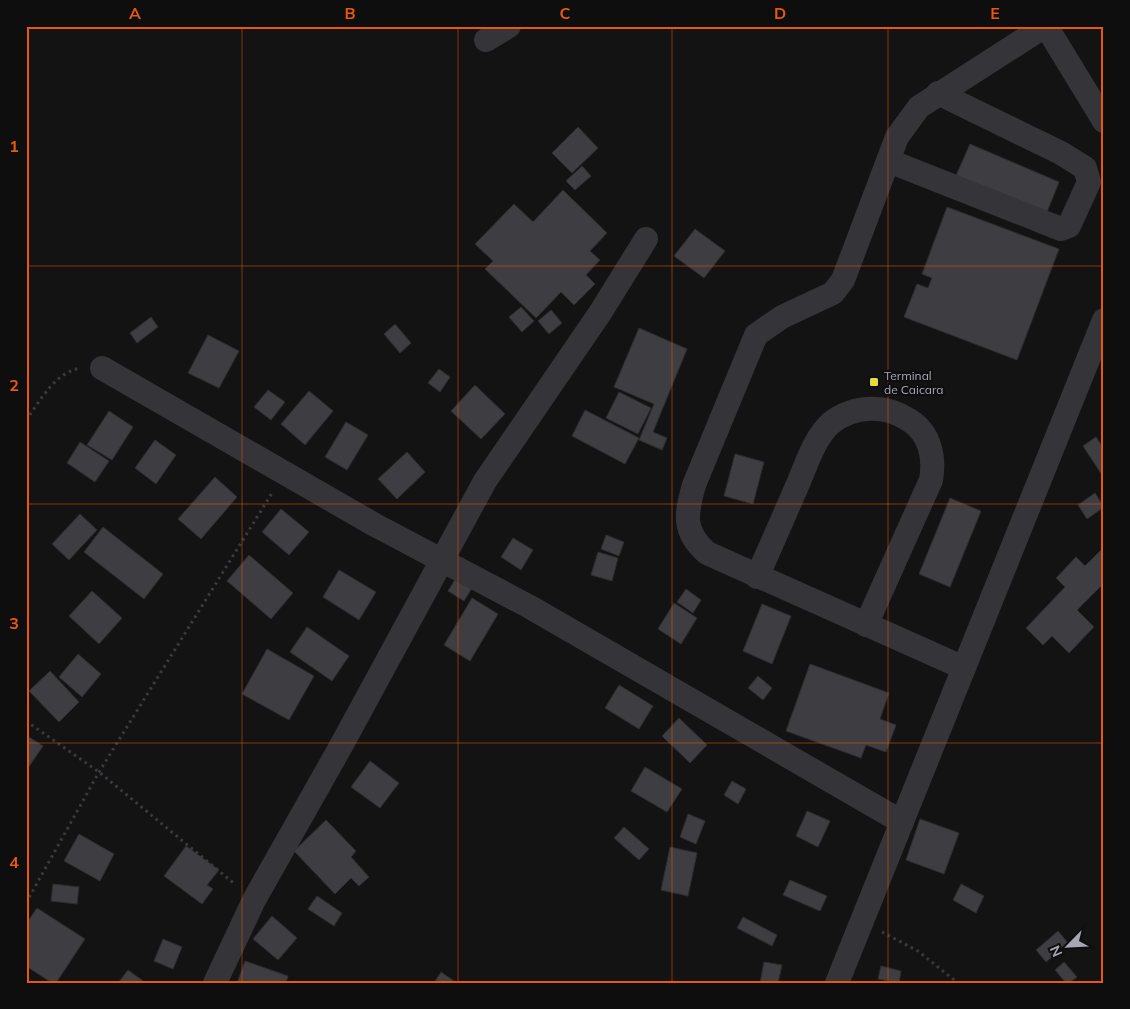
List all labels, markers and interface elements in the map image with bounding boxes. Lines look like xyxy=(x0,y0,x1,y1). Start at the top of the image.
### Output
text: A xyxy=(129,3,141,23)
text: B xyxy=(344,3,356,23)
text: C xyxy=(560,3,571,23)
text: D xyxy=(774,3,786,23)
text: E xyxy=(990,3,1000,23)
text: 1 xyxy=(9,136,19,156)
place label: Terminal de Caicara xyxy=(884,368,944,397)
text: 2 xyxy=(9,375,19,395)
marker: Terminal de Caicara xyxy=(868,376,880,388)
text: 3 xyxy=(9,613,19,633)
text: 4 xyxy=(9,852,19,872)
north arrow xyxy=(1042,922,1092,972)
text: N xyxy=(1046,943,1066,960)

